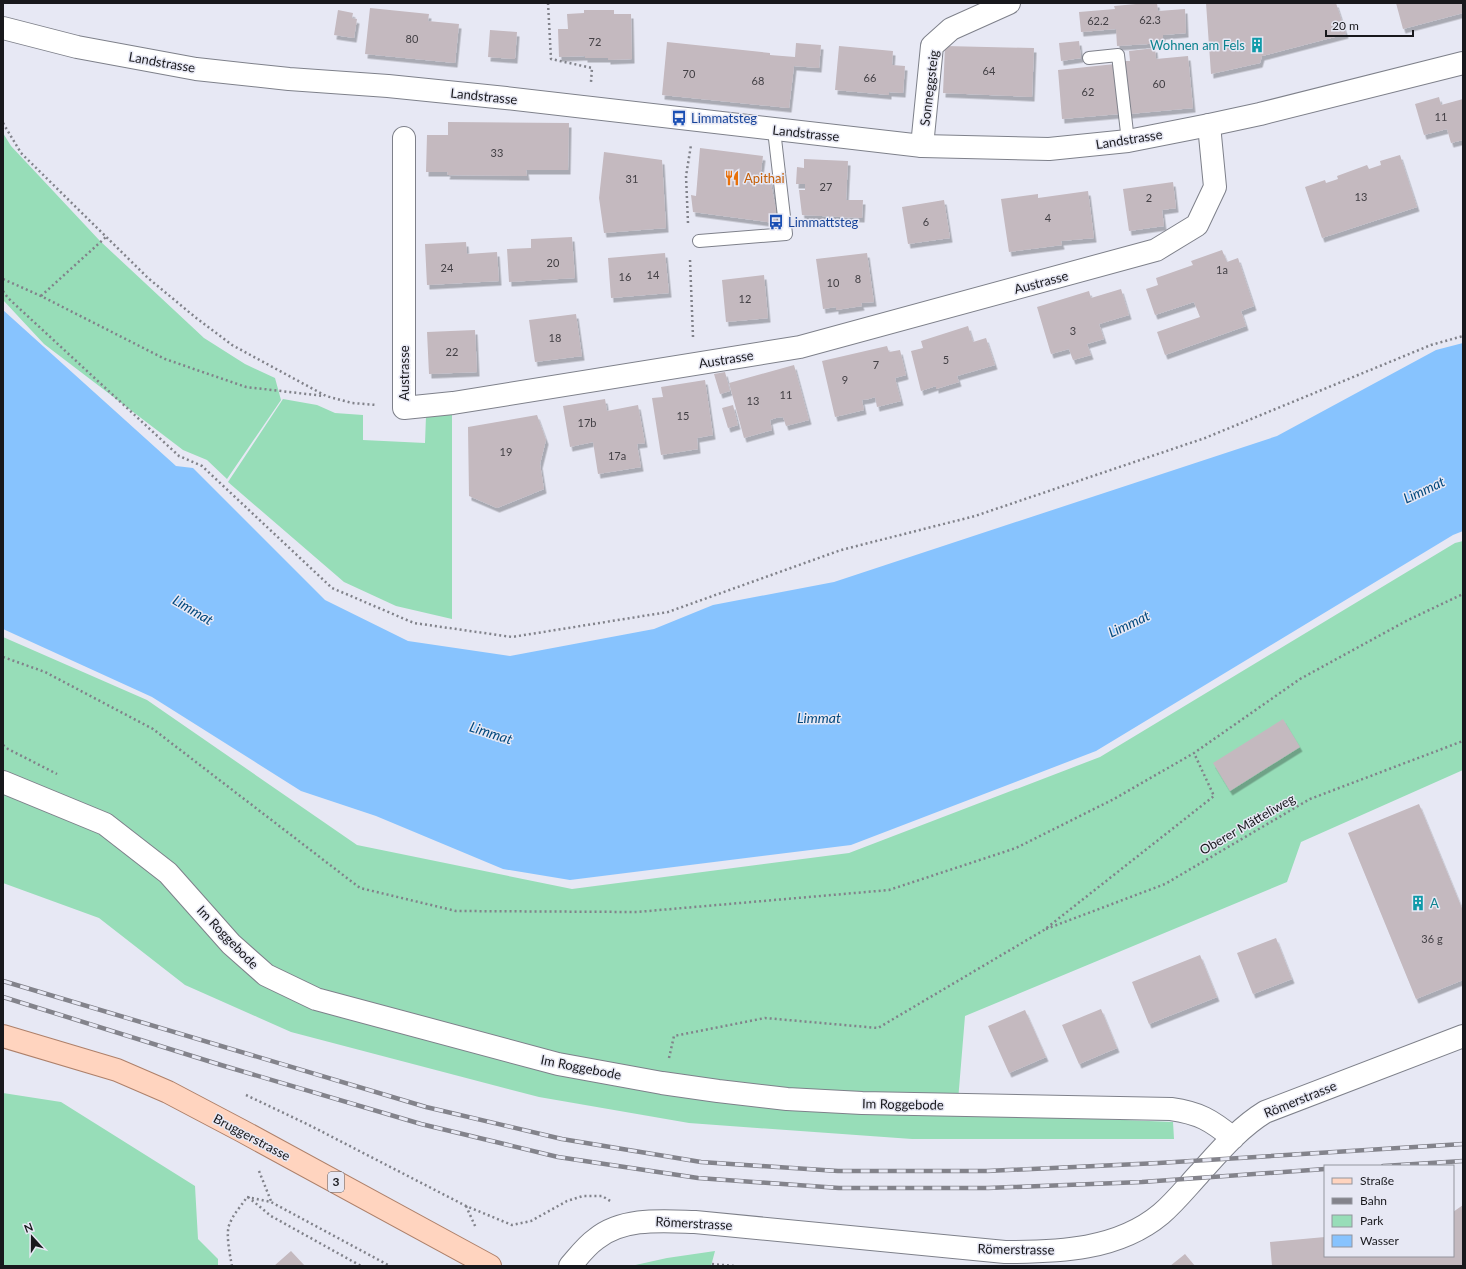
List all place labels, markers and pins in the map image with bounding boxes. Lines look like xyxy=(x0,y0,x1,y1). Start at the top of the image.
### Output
building icon: Wohnen am Fels xyxy=(1248,36,1266,54)
place label: Wohnen am Fels xyxy=(1150,37,1245,53)
bus stop icon: Limmatsteg xyxy=(670,109,688,127)
place label: Limmatsteg xyxy=(691,110,757,126)
restaurant icon: Apithai xyxy=(723,169,741,187)
place label: Apithai xyxy=(744,170,785,186)
bus stop icon: Limmattsteg xyxy=(767,213,785,231)
place label: Limmattsteg xyxy=(788,214,859,230)
building icon: A xyxy=(1409,894,1427,912)
place label: A xyxy=(1430,895,1439,911)

